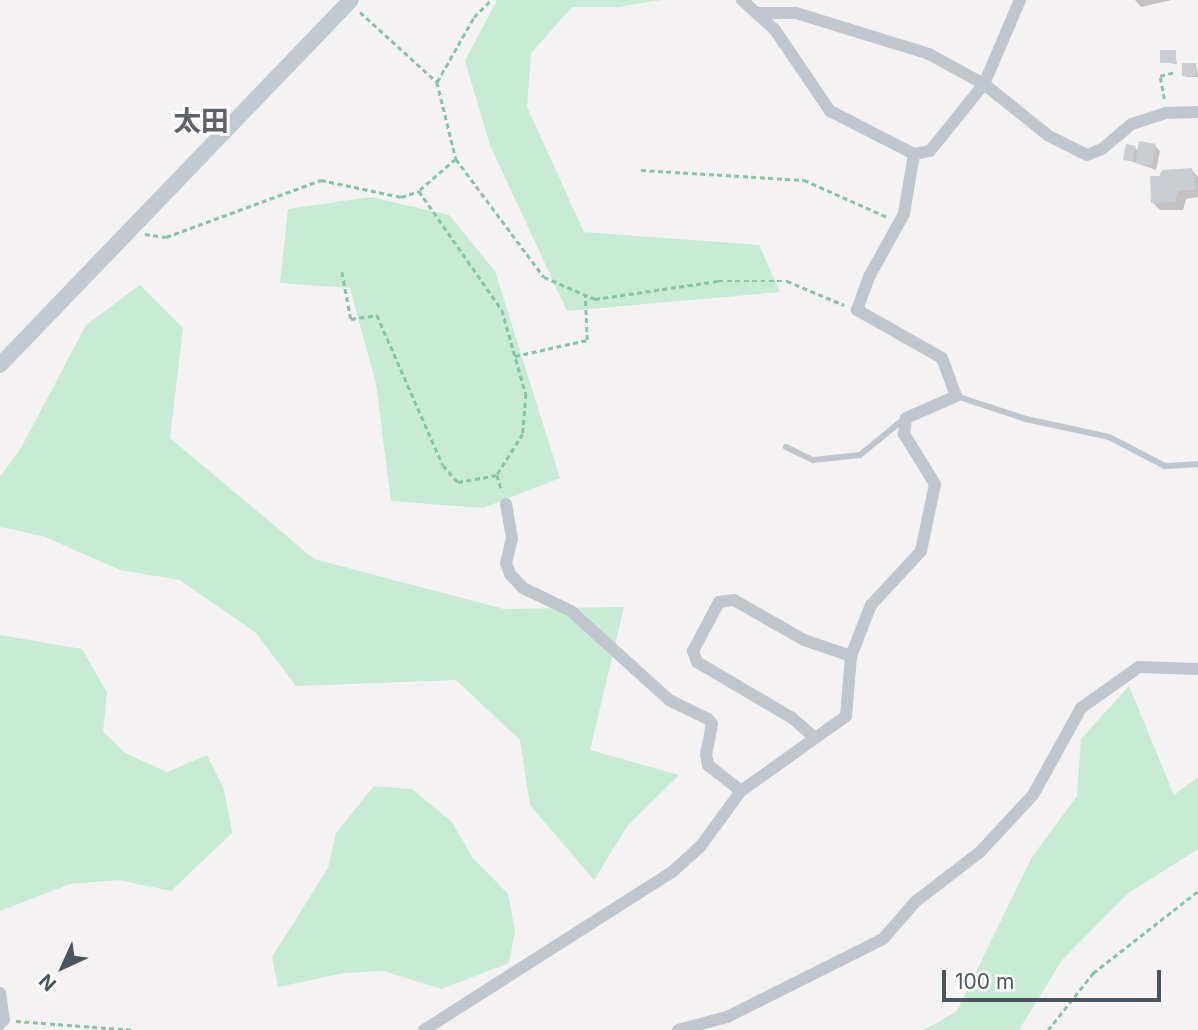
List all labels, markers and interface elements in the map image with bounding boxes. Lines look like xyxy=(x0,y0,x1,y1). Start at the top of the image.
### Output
district label: 太田 xyxy=(173,104,229,138)
north arrow xyxy=(28,932,98,1002)
scale bar xyxy=(946,956,1165,1000)
text: N xyxy=(35,969,61,995)
text: 100 m xyxy=(955,969,1014,994)

